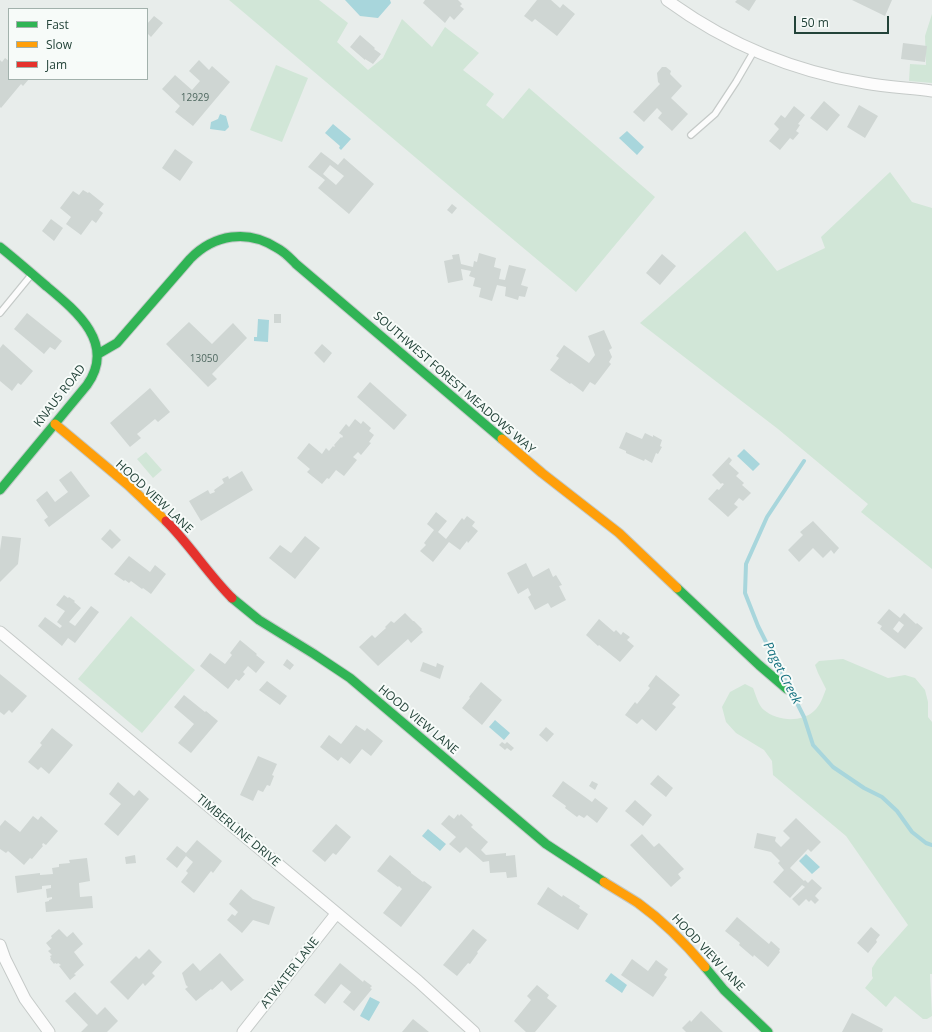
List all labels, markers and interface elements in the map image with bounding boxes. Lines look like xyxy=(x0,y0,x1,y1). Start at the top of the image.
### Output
legend xyxy=(8,8,148,80)
scale bar xyxy=(796,8,891,34)
text: 50 m xyxy=(801,14,829,31)
text: Fast xyxy=(46,16,69,33)
text: Slow xyxy=(46,36,72,53)
text: Jam xyxy=(46,56,67,73)
house number: 12929 xyxy=(181,92,209,104)
street label: SOUTHWEST FOREST MEADOWS WAY xyxy=(370,309,538,457)
house number: 13050 xyxy=(190,353,218,365)
street label: KNAUS ROAD xyxy=(31,362,89,430)
street label: HOOD VIEW LANE xyxy=(112,458,196,536)
water label: Paget Creek xyxy=(760,639,804,707)
street label: HOOD VIEW LANE xyxy=(375,682,461,758)
street label: TIMBERLINE DRIVE xyxy=(193,792,283,870)
street label: HOOD VIEW LANE xyxy=(669,911,747,995)
street label: ATWATER LANE xyxy=(258,935,322,1011)

